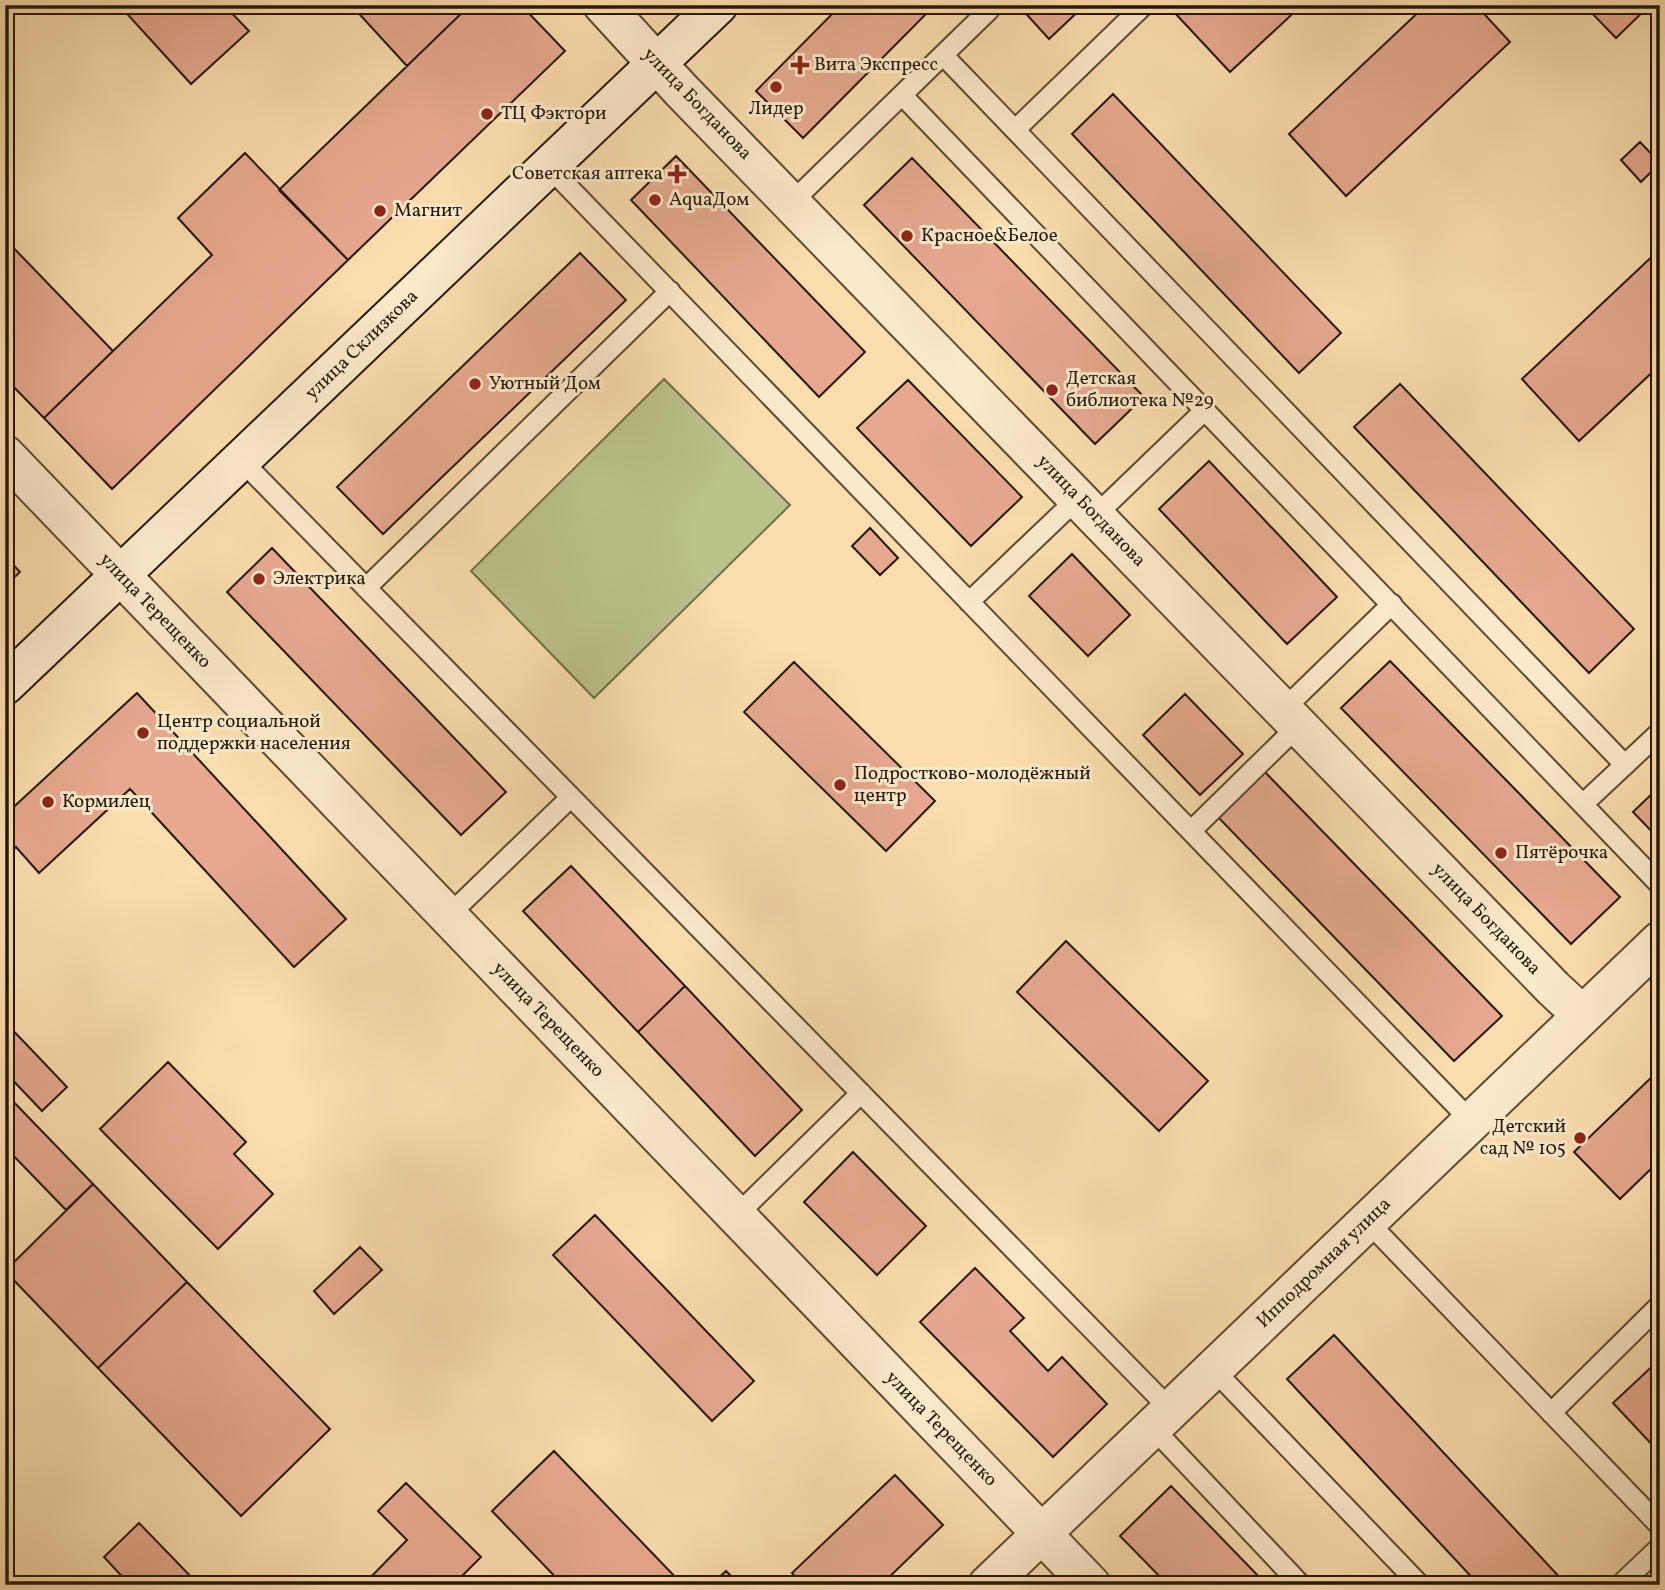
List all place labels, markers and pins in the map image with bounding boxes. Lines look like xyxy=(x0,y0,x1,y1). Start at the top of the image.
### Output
place label: Вита Экспресс xyxy=(814,52,938,78)
marker: Вита Экспресс xyxy=(792,57,808,73)
marker: Лидер xyxy=(768,79,784,95)
place label: Лидер xyxy=(748,96,804,122)
place label: ТЦ Фэктори xyxy=(501,101,607,127)
marker: ТЦ Фэктори xyxy=(479,106,495,122)
place label: Советская аптека xyxy=(512,161,663,187)
marker: Советская аптека xyxy=(669,166,685,182)
place label: AquaДом xyxy=(669,187,749,213)
marker: AquaДом xyxy=(647,192,663,208)
place label: Магнит xyxy=(394,198,462,224)
marker: Магнит xyxy=(372,203,388,219)
place label: Красное&Белое xyxy=(921,223,1058,249)
marker: Красное&Белое xyxy=(899,228,915,244)
place label: Детская библиотека №29 xyxy=(1066,366,1214,414)
place label: Уютный Дом xyxy=(489,371,601,397)
marker: Уютный Дом xyxy=(467,376,483,392)
marker: Детская библиотека №29 xyxy=(1044,382,1060,398)
place label: Электрика xyxy=(273,566,366,592)
marker: Электрика xyxy=(251,571,267,587)
place label: Центр социальной поддержки населения xyxy=(157,709,351,757)
marker: Центр социальной поддержки населения xyxy=(135,725,151,741)
place label: Подростково-молодёжный центр xyxy=(854,761,1091,809)
marker: Подростково-молодёжный центр xyxy=(832,777,848,793)
place label: Кормилец xyxy=(62,789,151,815)
marker: Кормилец xyxy=(40,794,56,810)
place label: Пятёрочка xyxy=(1515,840,1608,866)
marker: Пятёрочка xyxy=(1493,845,1509,861)
place label: Детский сад № 105 xyxy=(1480,1114,1566,1162)
marker: Детский сад № 105 xyxy=(1572,1130,1588,1146)

